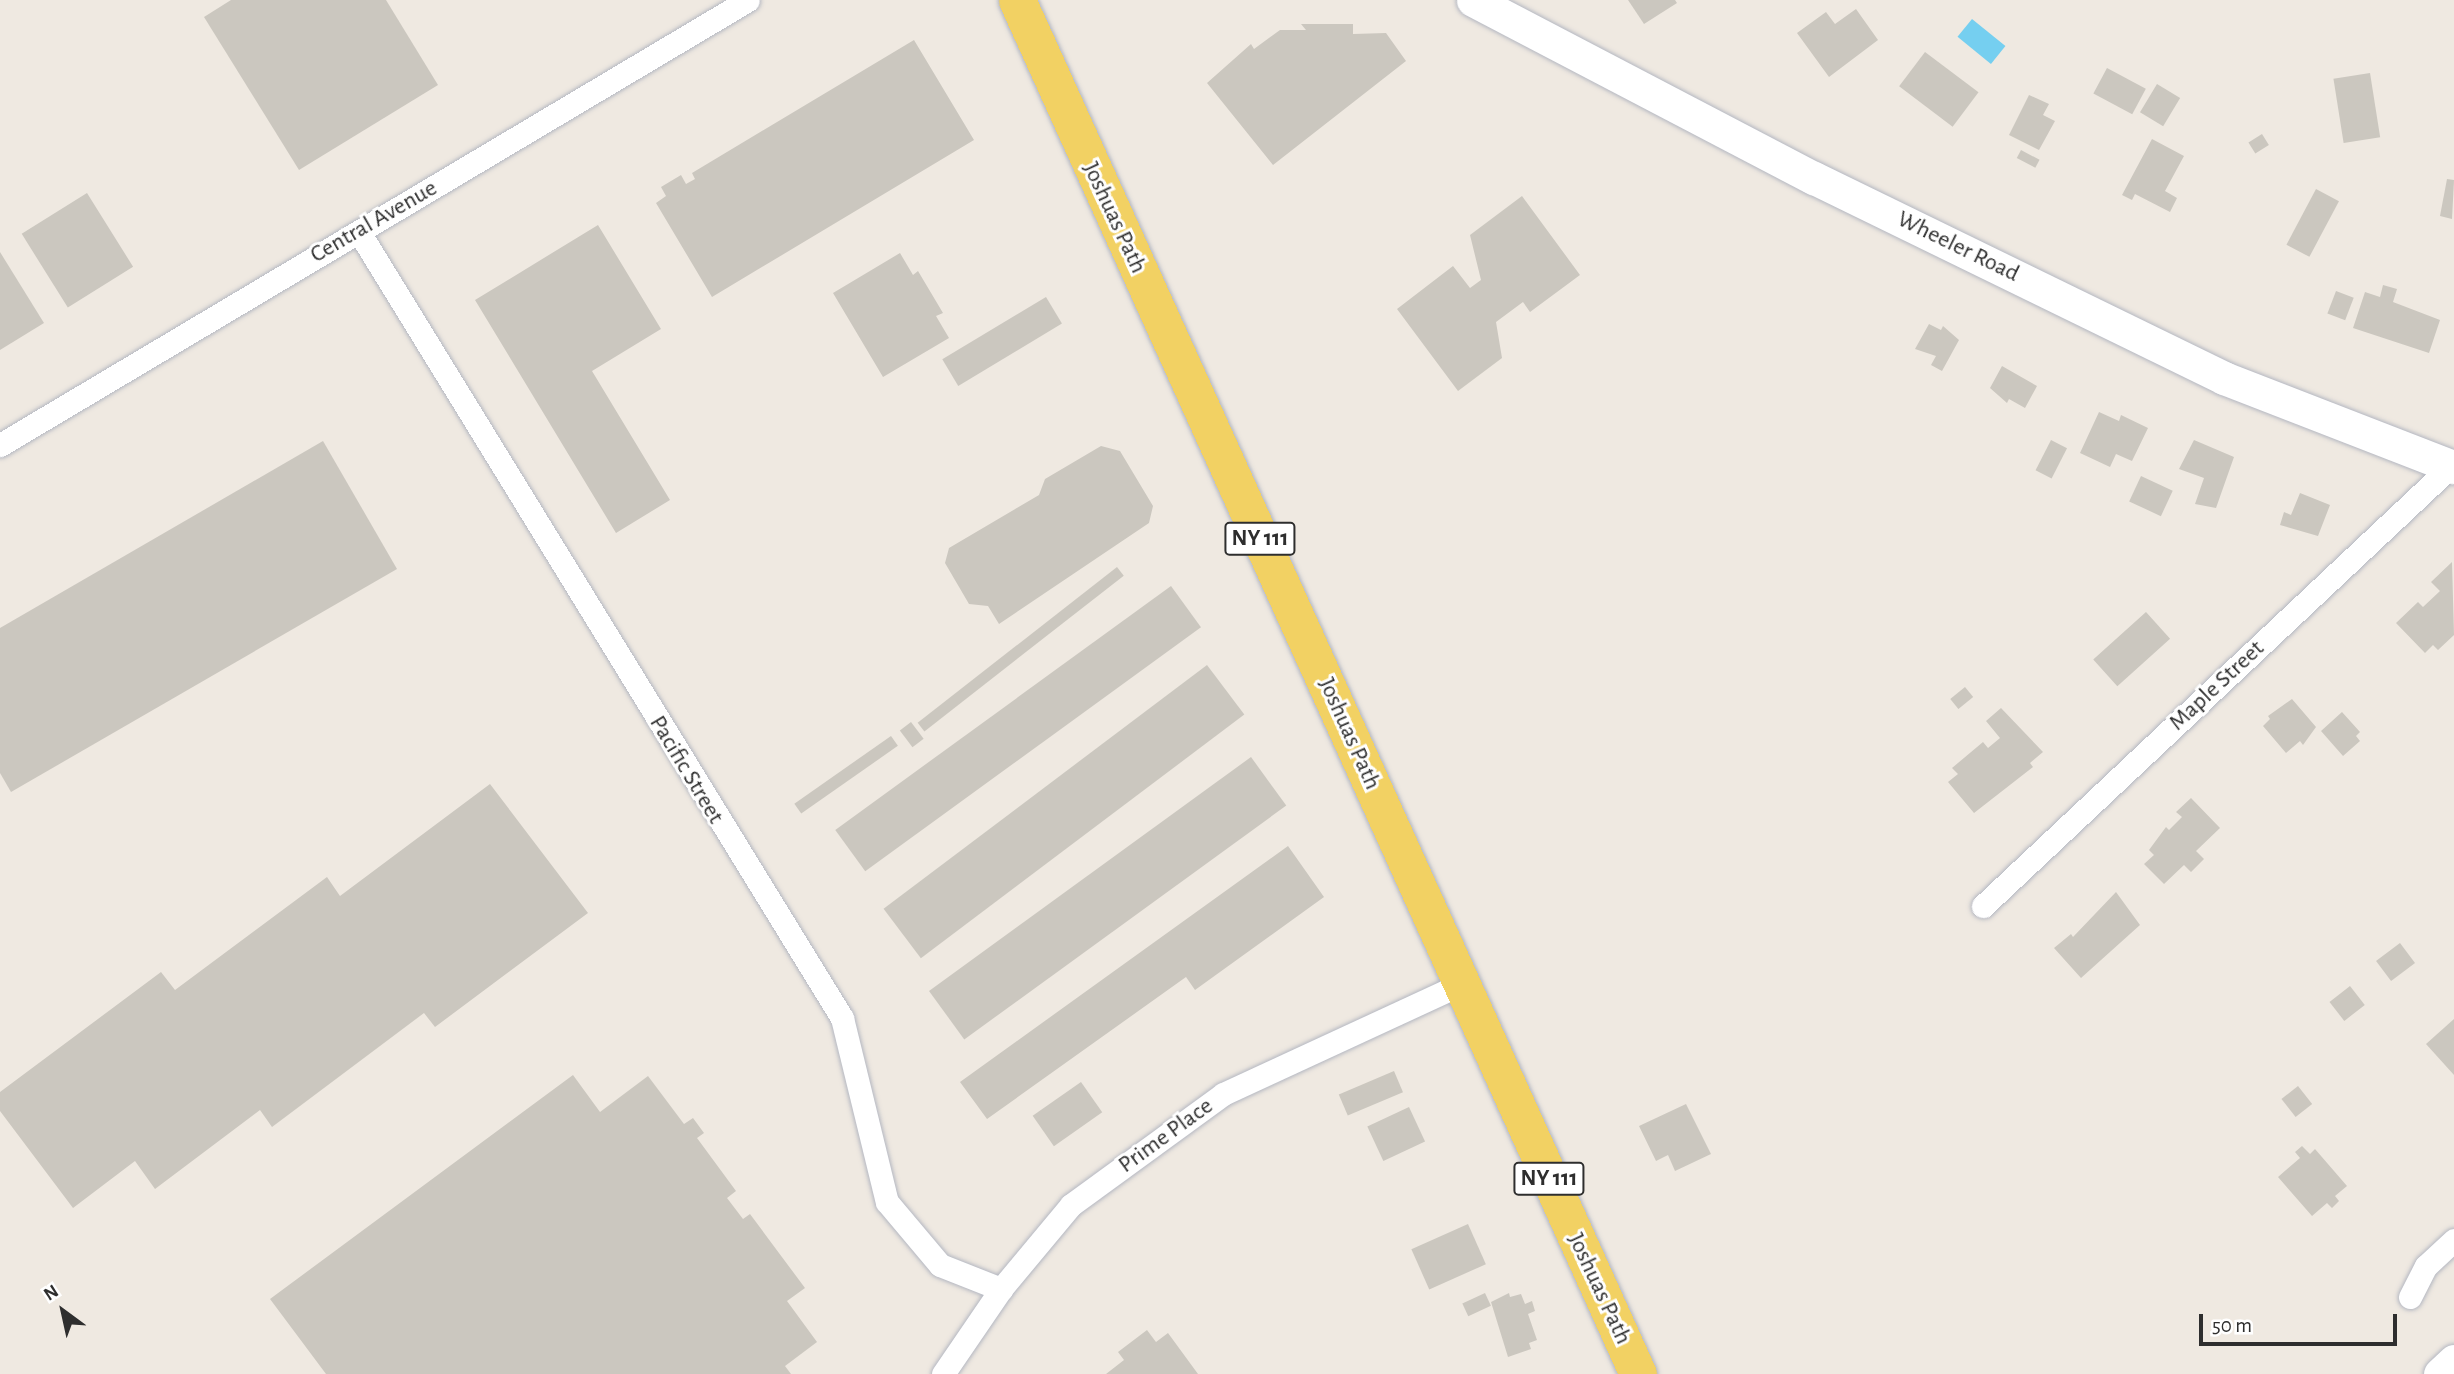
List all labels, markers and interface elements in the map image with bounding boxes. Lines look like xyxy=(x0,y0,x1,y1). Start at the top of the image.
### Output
street label: Joshuas Path xyxy=(1076,158,1152,278)
street label: Central Avenue xyxy=(306,174,442,270)
street label: Wheeler Road xyxy=(1892,205,2024,289)
road number: NY 111 xyxy=(1223,520,1297,558)
street label: Maple Street xyxy=(2163,635,2271,737)
street label: Joshuas Path xyxy=(1312,674,1386,794)
street label: Pacific Street xyxy=(643,711,729,829)
street label: Prime Place xyxy=(1113,1092,1219,1180)
road number: NY 111 xyxy=(1512,1160,1586,1198)
street label: Joshuas Path xyxy=(1561,1229,1637,1349)
north arrow xyxy=(28,1276,98,1346)
text: N xyxy=(41,1281,62,1305)
scale bar xyxy=(2202,1300,2400,1344)
text: 50 m xyxy=(2212,1315,2252,1336)

